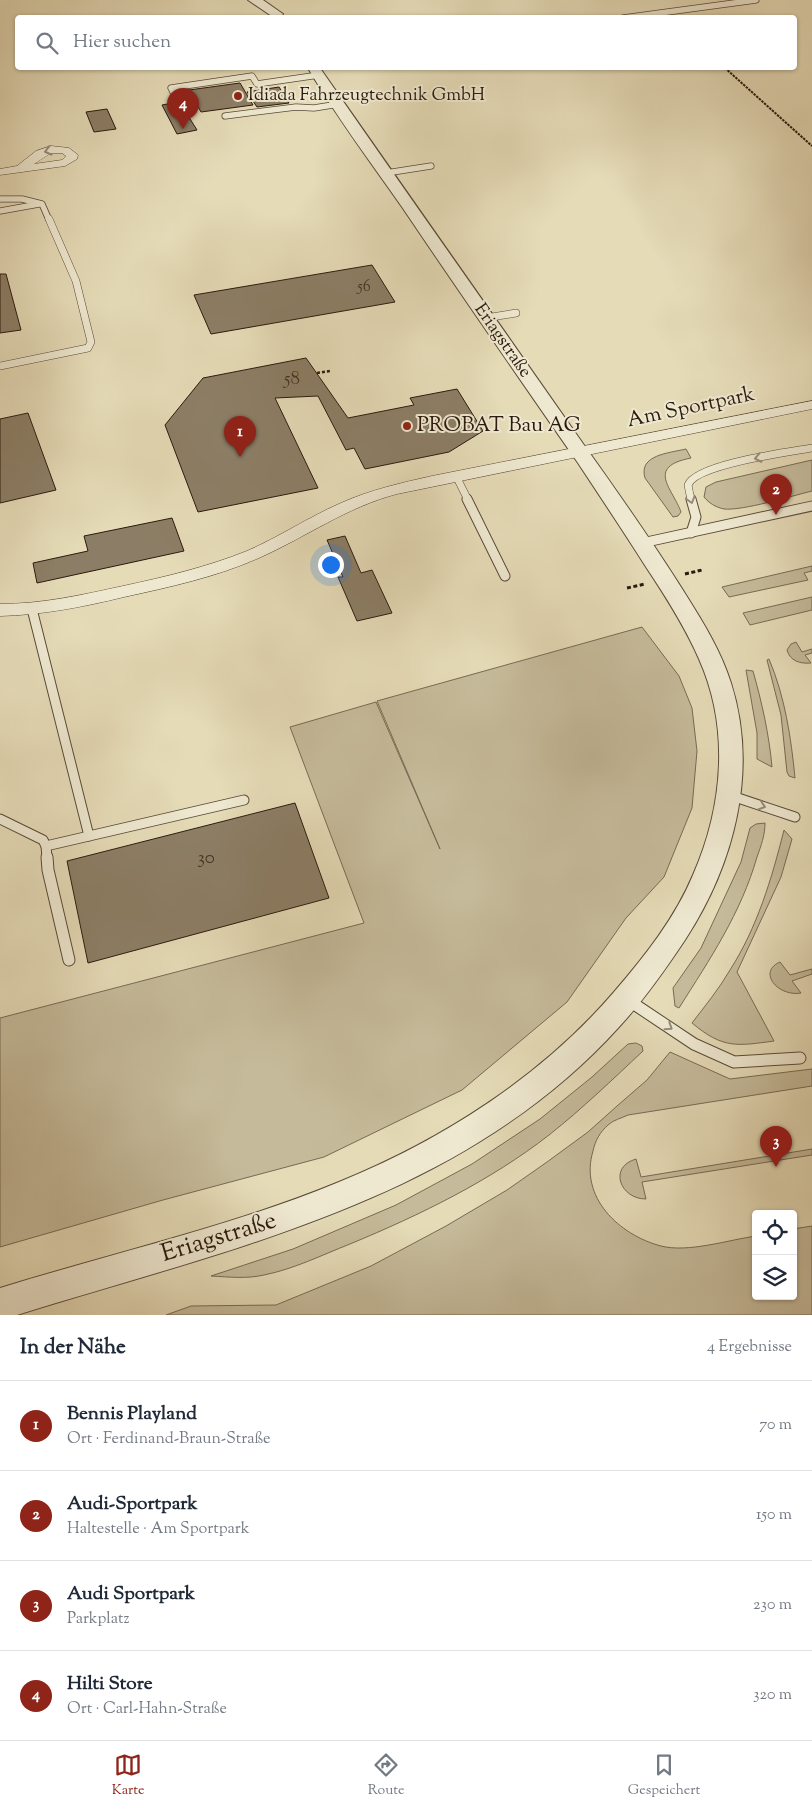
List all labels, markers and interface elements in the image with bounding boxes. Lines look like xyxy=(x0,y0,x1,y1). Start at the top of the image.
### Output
search box xyxy=(15,15,797,70)
icon: search xyxy=(33,29,61,57)
text: Hier suchen xyxy=(73,29,171,56)
place label: Idiada Fahrzeugtechnik GmbH xyxy=(248,83,485,109)
pin: 4 xyxy=(167,88,199,129)
marker: Idiada Fahrzeugtechnik GmbH xyxy=(232,90,244,102)
one-way arrow xyxy=(43,145,52,156)
house number: 56 xyxy=(356,276,371,299)
street label: Eriagstraße xyxy=(467,298,537,384)
house number: 58 xyxy=(283,366,300,393)
street label: Am Sportpark xyxy=(624,380,758,436)
place label: PROBAT Bau AG xyxy=(417,411,581,441)
pin: 1 xyxy=(224,416,256,457)
marker: PROBAT Bau AG xyxy=(401,420,413,432)
one-way arrow xyxy=(754,453,763,463)
pin: 2 xyxy=(760,474,792,515)
one-way arrow xyxy=(686,495,696,503)
your location xyxy=(318,552,344,578)
one-way arrow xyxy=(757,800,766,810)
house number: 30 xyxy=(197,845,215,872)
one-way arrow xyxy=(663,1020,672,1030)
pin: 3 xyxy=(760,1126,792,1167)
street label: Eriagstraße xyxy=(157,1203,281,1273)
map controls xyxy=(752,1210,797,1300)
button: locate xyxy=(752,1210,797,1255)
button: layers xyxy=(752,1255,797,1300)
text: In der Nähe xyxy=(20,1333,126,1363)
text: 4 Ergebnisse xyxy=(707,1336,792,1359)
text: Bennis Playland xyxy=(67,1401,197,1428)
text: 1 xyxy=(33,1414,39,1437)
text: 70 m xyxy=(759,1414,792,1437)
text: Ort · Ferdinand-Braun-Straße xyxy=(67,1428,271,1451)
text: Audi-Sportpark xyxy=(67,1491,198,1518)
text: 2 xyxy=(32,1504,40,1527)
text: 150 m xyxy=(756,1504,792,1527)
text: Haltestelle · Am Sportpark xyxy=(67,1518,249,1541)
text: Audi Sportpark xyxy=(67,1581,195,1608)
text: 3 xyxy=(33,1594,39,1617)
text: 230 m xyxy=(753,1594,792,1617)
text: Parkplatz xyxy=(67,1608,129,1631)
text: Hilti Store xyxy=(67,1671,153,1698)
text: 4 xyxy=(32,1684,40,1707)
text: 320 m xyxy=(753,1684,792,1707)
text: Ort · Carl-Hahn-Straße xyxy=(67,1698,227,1721)
tab: Karte xyxy=(112,1751,145,1801)
tab: Route xyxy=(368,1751,405,1801)
tab: Gespeichert xyxy=(628,1751,700,1801)

